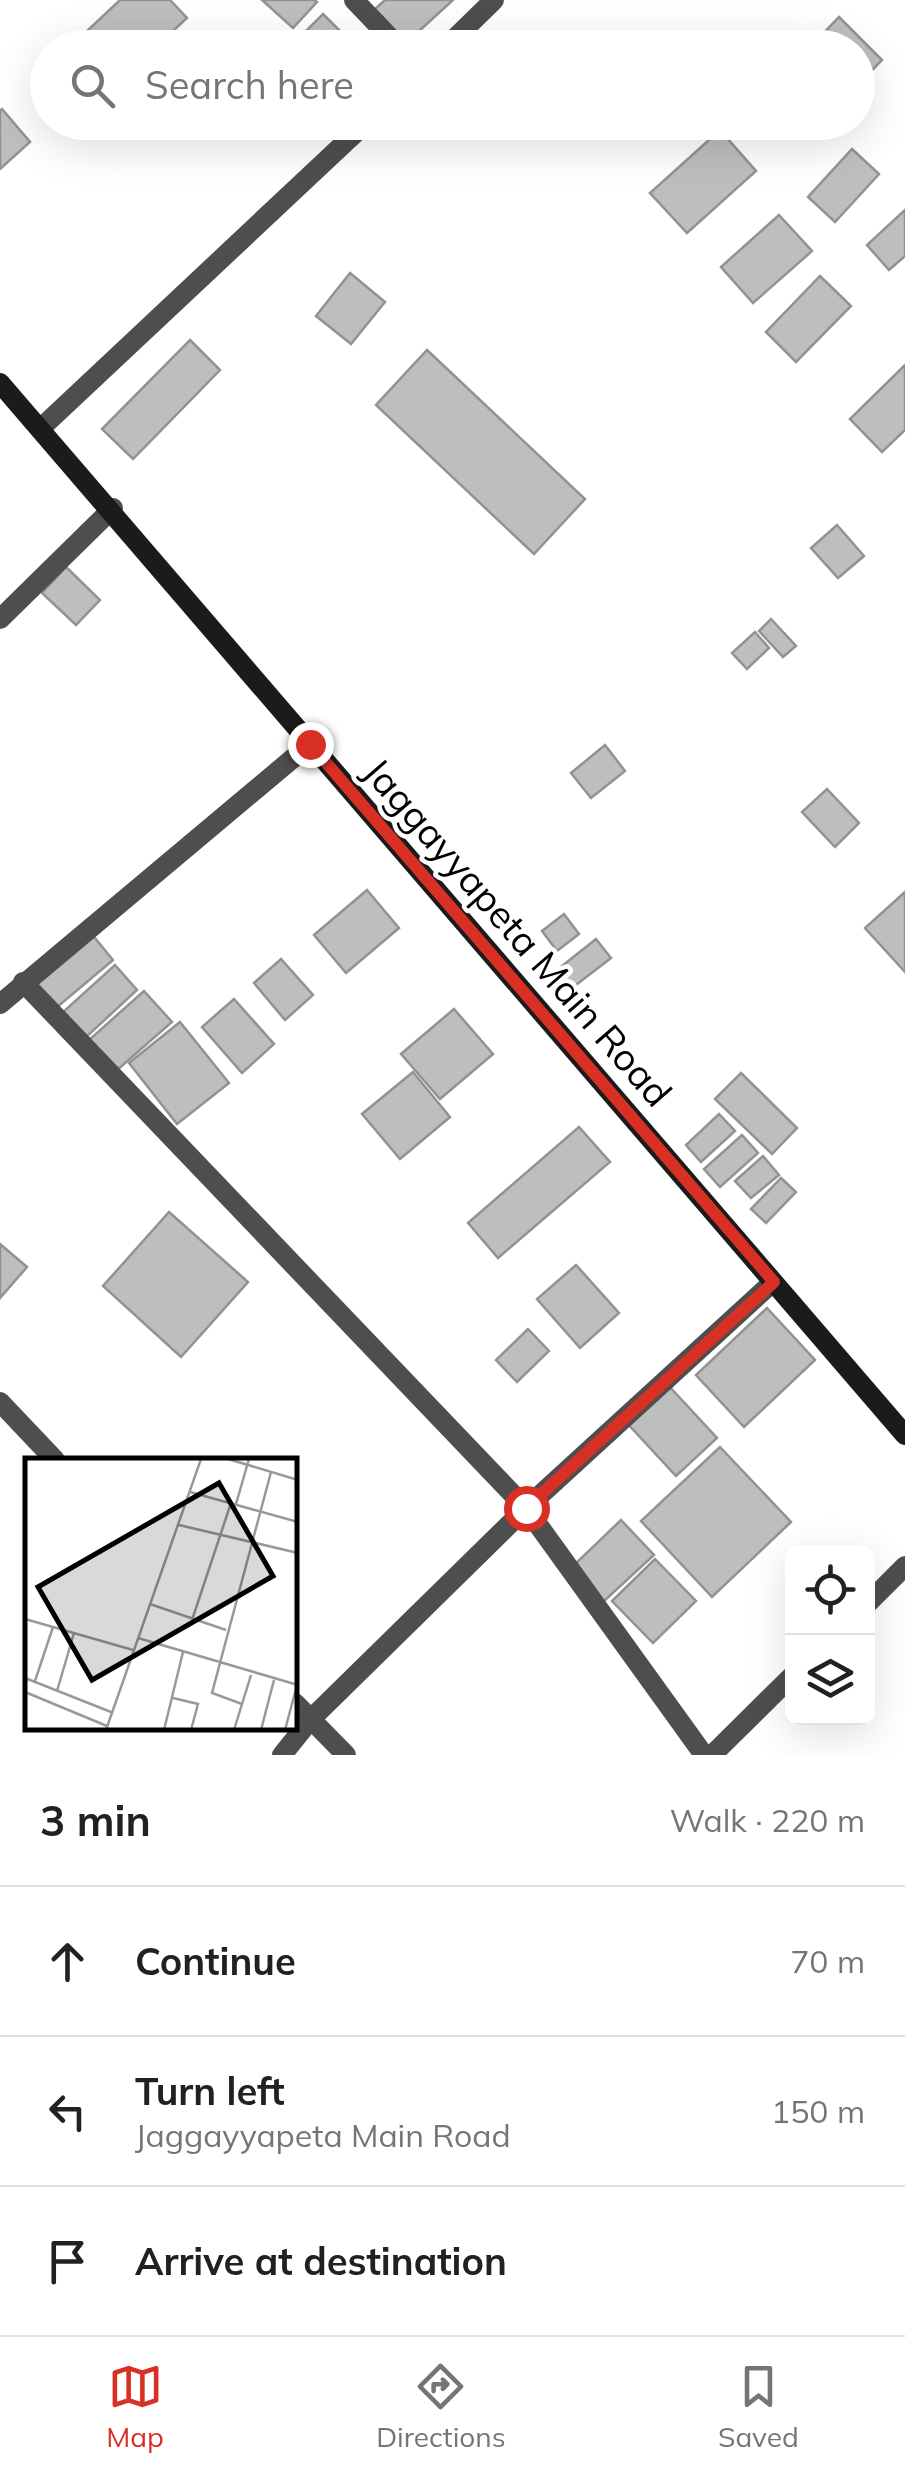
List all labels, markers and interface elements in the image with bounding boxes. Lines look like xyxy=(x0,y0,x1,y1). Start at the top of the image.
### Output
search box xyxy=(30,30,875,140)
icon: search xyxy=(65,58,120,113)
text: Search here xyxy=(145,61,354,109)
route end xyxy=(288,722,334,768)
street label: Jaggayyapeta Main Road xyxy=(354,748,682,1116)
inset map xyxy=(25,1458,298,1730)
route start xyxy=(504,1486,550,1532)
map controls xyxy=(785,1545,875,1725)
button: locate xyxy=(785,1545,875,1635)
button: layers xyxy=(785,1635,875,1725)
text: 3 min xyxy=(40,1794,151,1847)
text: Walk · 220 m xyxy=(670,1800,865,1840)
icon: ahead xyxy=(40,1934,95,1989)
text: Continue xyxy=(135,1937,296,1985)
text: 70 m xyxy=(790,1941,865,1981)
text: Turn left xyxy=(135,2067,285,2115)
icon: left xyxy=(40,2084,95,2139)
text: 150 m xyxy=(771,2091,865,2131)
text: Jaggayyapeta Main Road xyxy=(135,2115,511,2155)
icon: arrive xyxy=(40,2234,95,2289)
text: Arrive at destination xyxy=(135,2237,507,2285)
tab: Map xyxy=(106,2359,164,2454)
tab: Directions xyxy=(376,2359,506,2454)
tab: Saved xyxy=(718,2359,799,2454)

